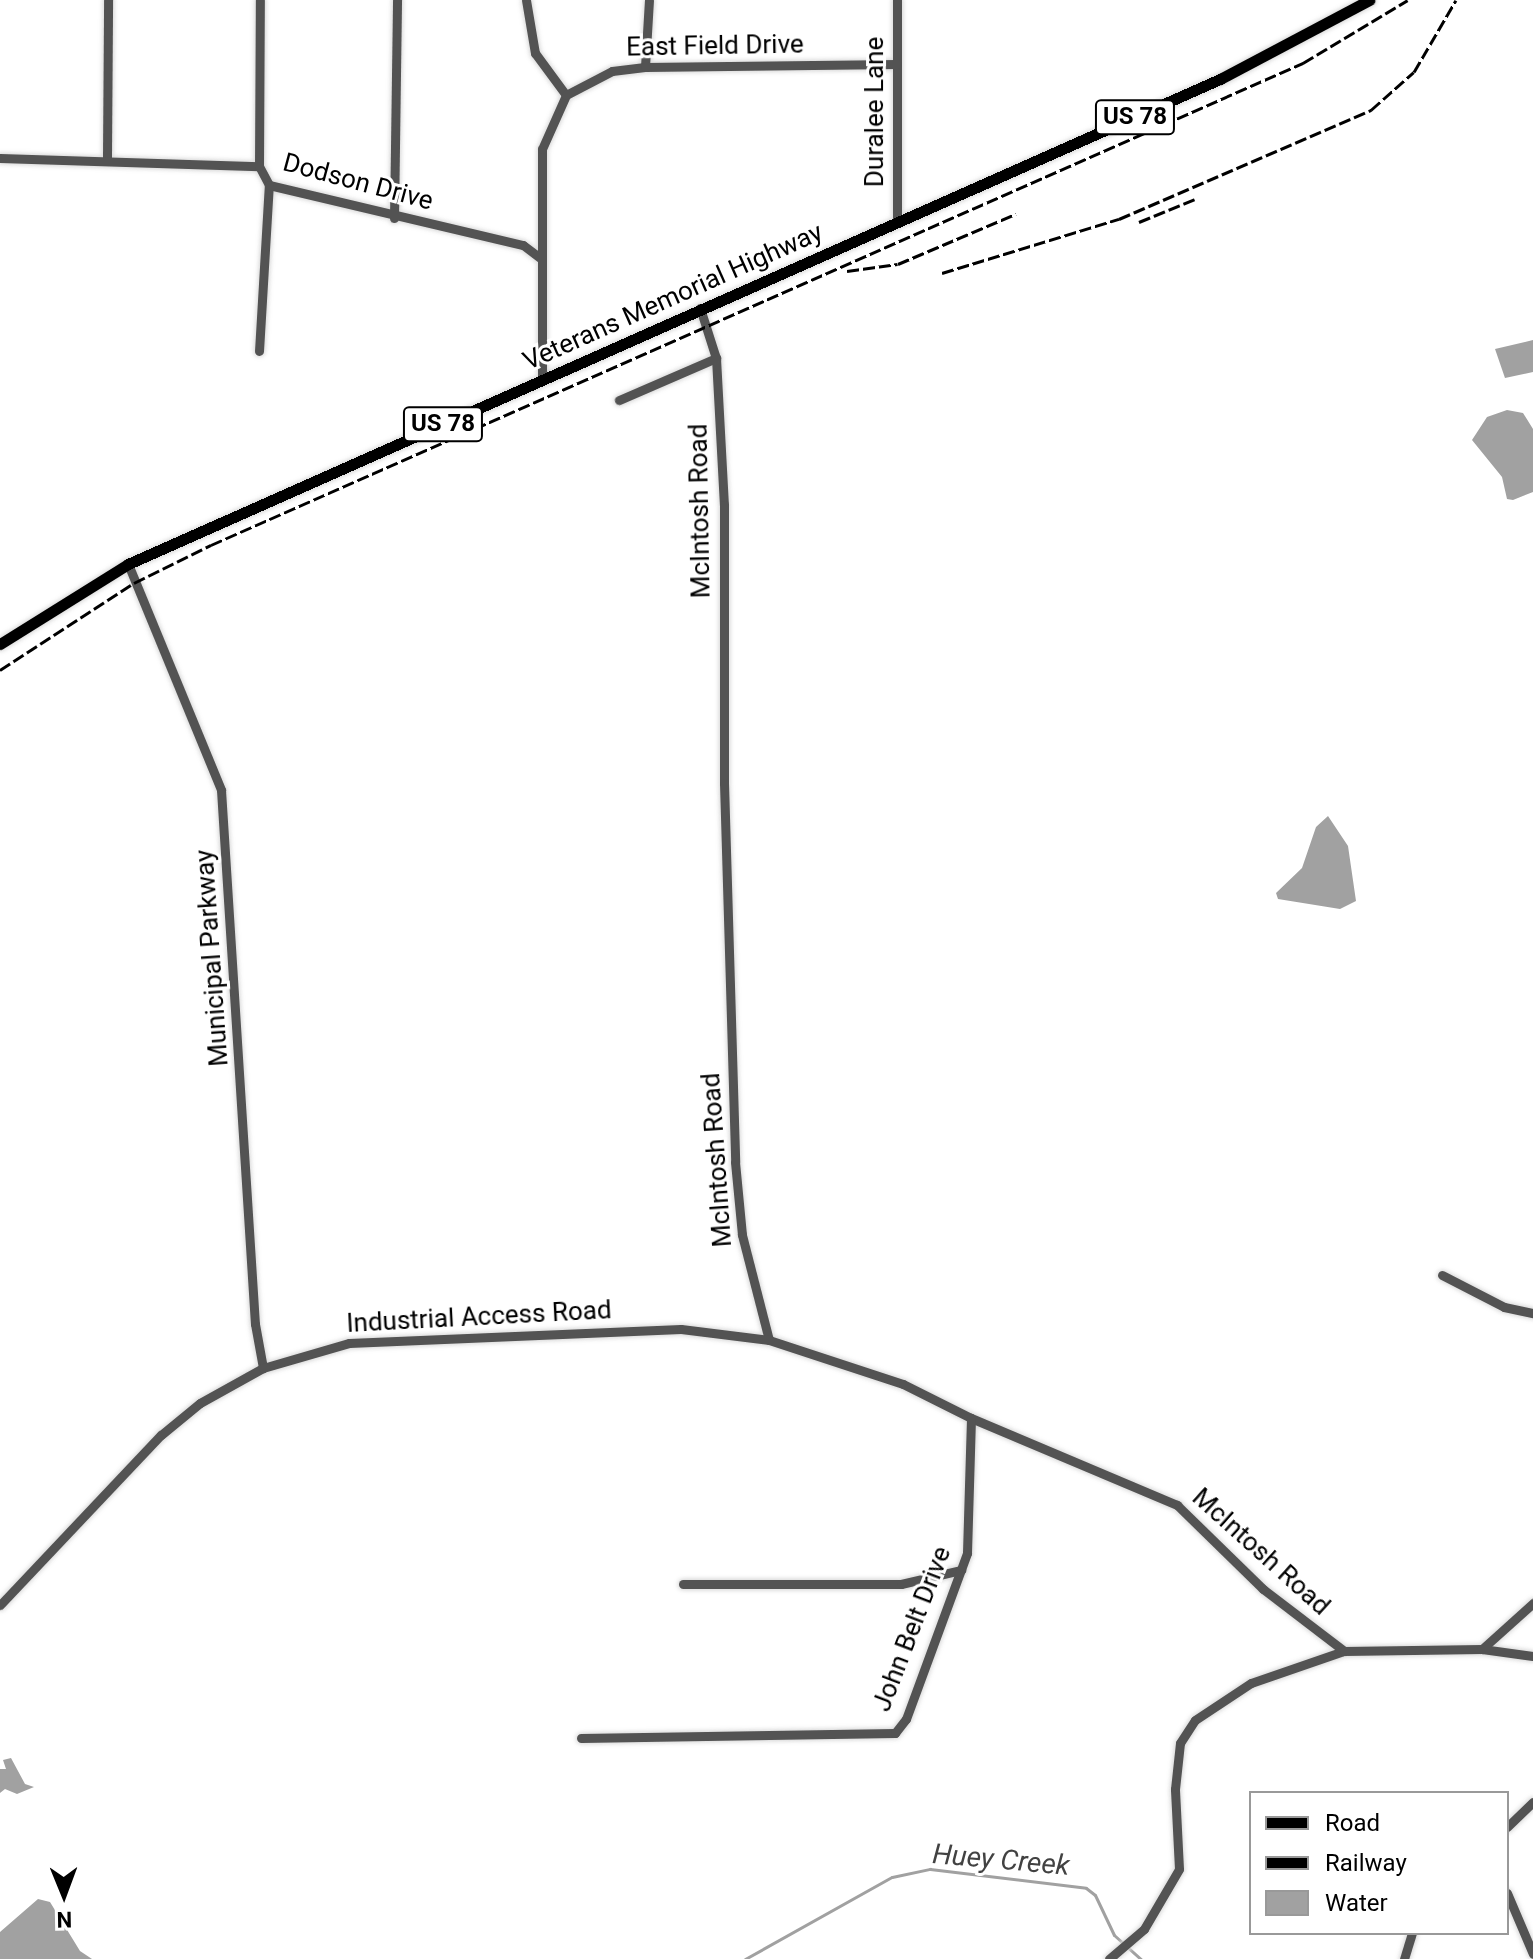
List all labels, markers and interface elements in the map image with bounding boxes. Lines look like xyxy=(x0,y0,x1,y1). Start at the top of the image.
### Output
street label: East Field Drive xyxy=(626,29,804,63)
street label: Duralee Lane xyxy=(859,37,891,187)
road number: US 78 xyxy=(1093,97,1177,137)
street label: Dodson Drive xyxy=(280,147,436,217)
street label: Veterans Memorial Highway xyxy=(518,217,828,377)
road number: US 78 xyxy=(401,404,485,444)
street label: McIntosh Road xyxy=(683,423,717,599)
street label: Municipal Parkway xyxy=(189,849,235,1067)
street label: McIntosh Road xyxy=(695,1072,739,1248)
street label: Industrial Access Road xyxy=(346,1294,612,1340)
street label: McIntosh Road xyxy=(1186,1482,1336,1622)
street label: John Belt Drive xyxy=(866,1542,958,1716)
legend xyxy=(1249,1791,1509,1935)
text: Road xyxy=(1325,1809,1380,1837)
water label: Huey Creek xyxy=(931,1837,1071,1883)
text: Railway xyxy=(1325,1849,1407,1877)
north arrow xyxy=(24,1855,104,1935)
text: Water xyxy=(1325,1889,1388,1917)
text: N xyxy=(56,1907,72,1932)

